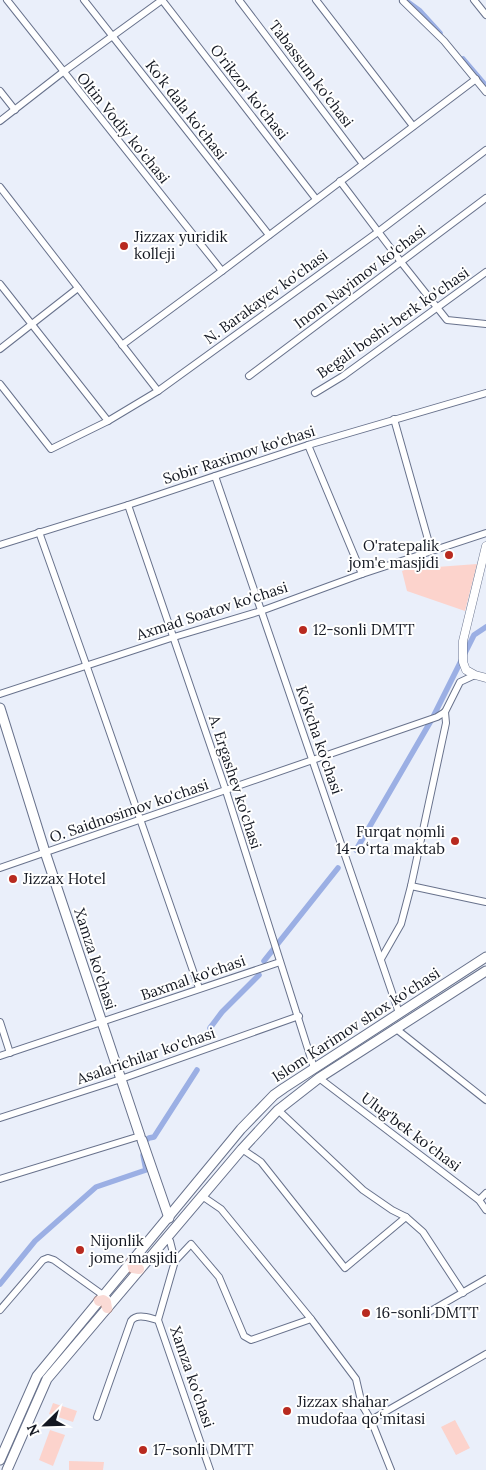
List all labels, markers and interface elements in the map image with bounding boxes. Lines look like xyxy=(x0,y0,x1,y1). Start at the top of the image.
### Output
street label: Tabassum ko'chasi xyxy=(265,16,358,131)
street label: O'rikzor ko'chasi xyxy=(206,40,293,143)
street label: Ko'k dala ko'chasi xyxy=(142,56,231,163)
street label: Oltin Vodiy ko'chasi xyxy=(73,68,174,187)
street label: Inom Nayimov ko'chasi xyxy=(290,221,429,332)
place label: Jizzax yuridik kolleji xyxy=(133,227,228,263)
marker: Jizzax yuridik kolleji xyxy=(118,240,130,252)
street label: N. Barakayev ko'chasi xyxy=(200,245,331,348)
street label: Begali boshi-berk ko'chasi xyxy=(313,263,472,382)
street label: Sobir Raximov ko'chasi xyxy=(160,421,317,488)
place label: O'ratepalik jom'e masjidi xyxy=(347,536,439,572)
marker: O'ratepalik jom'e masjidi xyxy=(443,549,455,561)
street label: Axmad Soatov ko'chasi xyxy=(133,577,290,644)
place label: 12-sonli DMTT xyxy=(313,620,415,639)
marker: 12-sonli DMTT xyxy=(297,624,309,636)
street label: Ko'kcha ko'chasi xyxy=(292,683,347,797)
street label: A. Ergashev ko'chasi xyxy=(205,712,266,851)
street label: O. Saidnosimov ko'chasi xyxy=(47,774,211,847)
place label: Furqat nomli 14-oʻrta maktab xyxy=(336,822,445,858)
marker: Furqat nomli 14-oʻrta maktab xyxy=(449,835,461,847)
place label: Jizzax Hotel xyxy=(22,869,106,888)
marker: Jizzax Hotel xyxy=(7,873,19,885)
street label: Xamza ko'chasi xyxy=(70,906,121,1012)
street label: Baxmal ko'chasi xyxy=(138,951,248,1004)
street label: Islom Karimov shox ko'chasi xyxy=(268,963,443,1086)
street label: Asalarichilar ko'chasi xyxy=(73,1023,218,1088)
street label: Ulug'bek ko'chasi xyxy=(358,1088,465,1175)
place label: Nijonlik jome masjidi xyxy=(88,1231,178,1267)
marker: Nijonlik jome masjidi xyxy=(74,1244,86,1256)
place label: 16-sonli DMTT xyxy=(376,1303,479,1322)
marker: 16-sonli DMTT xyxy=(360,1307,372,1319)
street label: Xamza ko'chasi xyxy=(166,1324,219,1430)
place label: Jizzax shahar mudofaa qoʻmitasi xyxy=(296,1392,425,1428)
north arrow xyxy=(20,1400,70,1450)
marker: Jizzax shahar mudofaa qoʻmitasi xyxy=(281,1405,293,1417)
text: N xyxy=(23,1421,43,1439)
place label: 17-sonli DMTT xyxy=(153,1440,254,1459)
marker: 17-sonli DMTT xyxy=(137,1444,149,1456)

